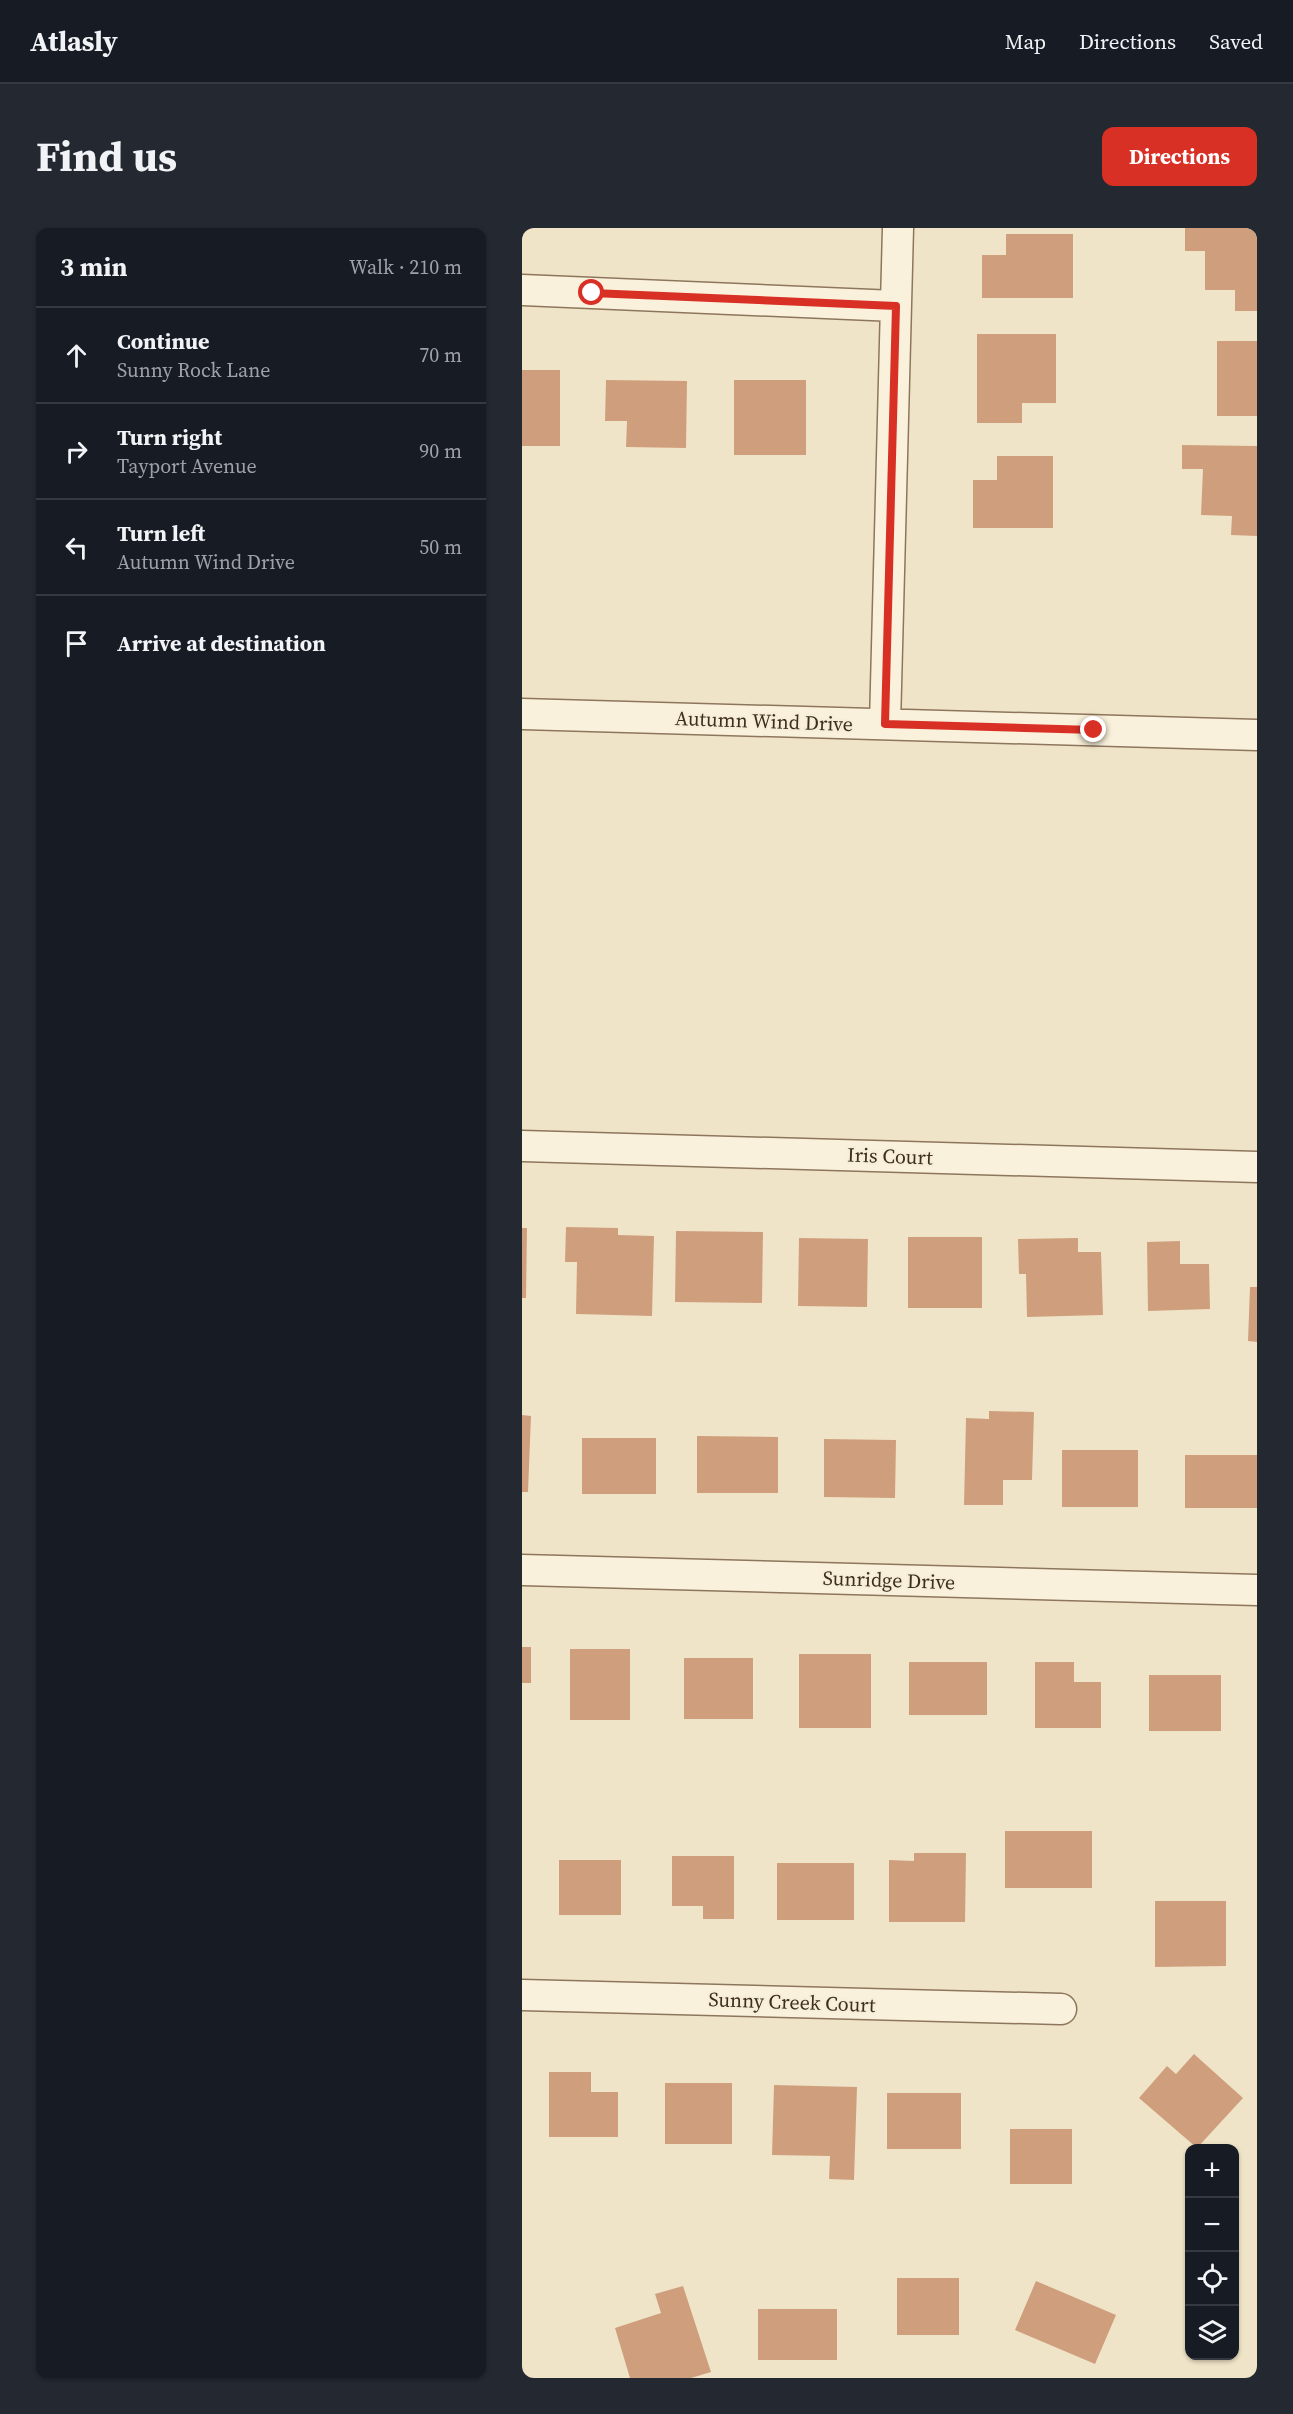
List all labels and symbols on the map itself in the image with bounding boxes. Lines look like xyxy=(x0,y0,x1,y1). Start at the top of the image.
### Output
route start xyxy=(578,279,604,305)
street label: Autumn Wind Drive xyxy=(675,704,853,738)
route end xyxy=(1080,716,1106,742)
street label: Iris Court xyxy=(847,1141,934,1172)
street label: Sunridge Drive xyxy=(822,1564,956,1596)
street label: Sunny Creek Court xyxy=(708,1985,877,2019)

